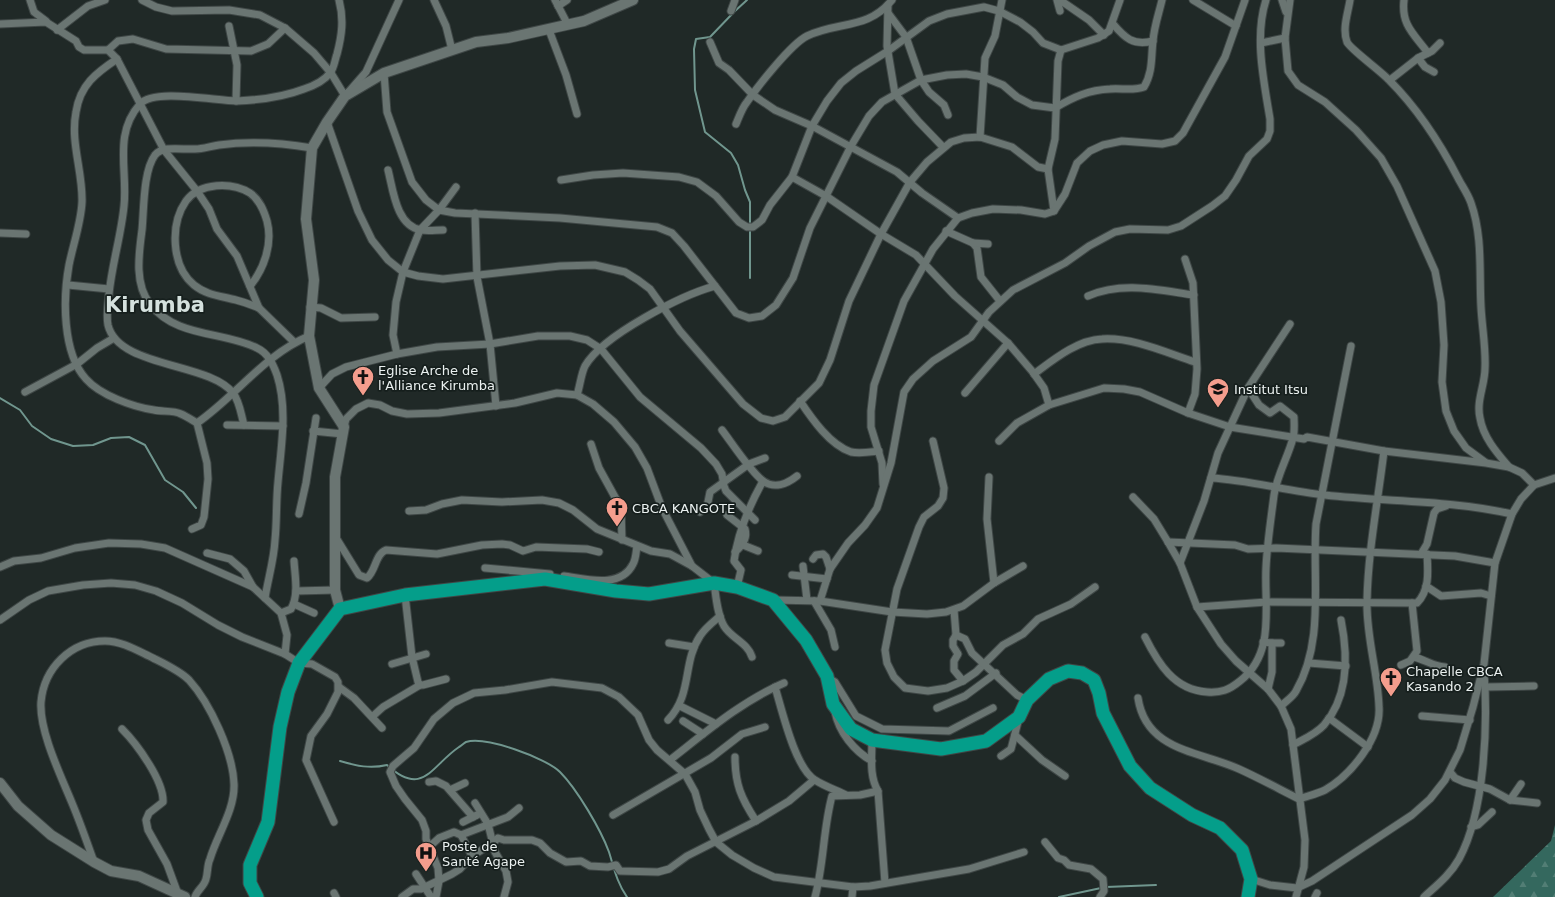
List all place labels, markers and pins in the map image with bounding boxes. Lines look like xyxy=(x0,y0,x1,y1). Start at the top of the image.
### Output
place label: Eglise Arche de l'Alliance Kirumba xyxy=(378,363,495,393)
church icon: Eglise Arche de l'Alliance Kirumba xyxy=(350,364,376,397)
school or university icon: Institut Itsu xyxy=(1205,376,1231,409)
place label: Institut Itsu xyxy=(1234,382,1308,397)
church icon: CBCA KANGOTE xyxy=(604,495,630,528)
place label: CBCA KANGOTE xyxy=(632,501,735,516)
place label: Chapelle CBCA Kasando 2 xyxy=(1406,664,1503,694)
church icon: Chapelle CBCA Kasando 2 xyxy=(1378,665,1404,698)
place label: Poste de Santé Agape xyxy=(442,839,525,869)
hospital icon: Poste de Santé Agape xyxy=(413,840,439,873)

